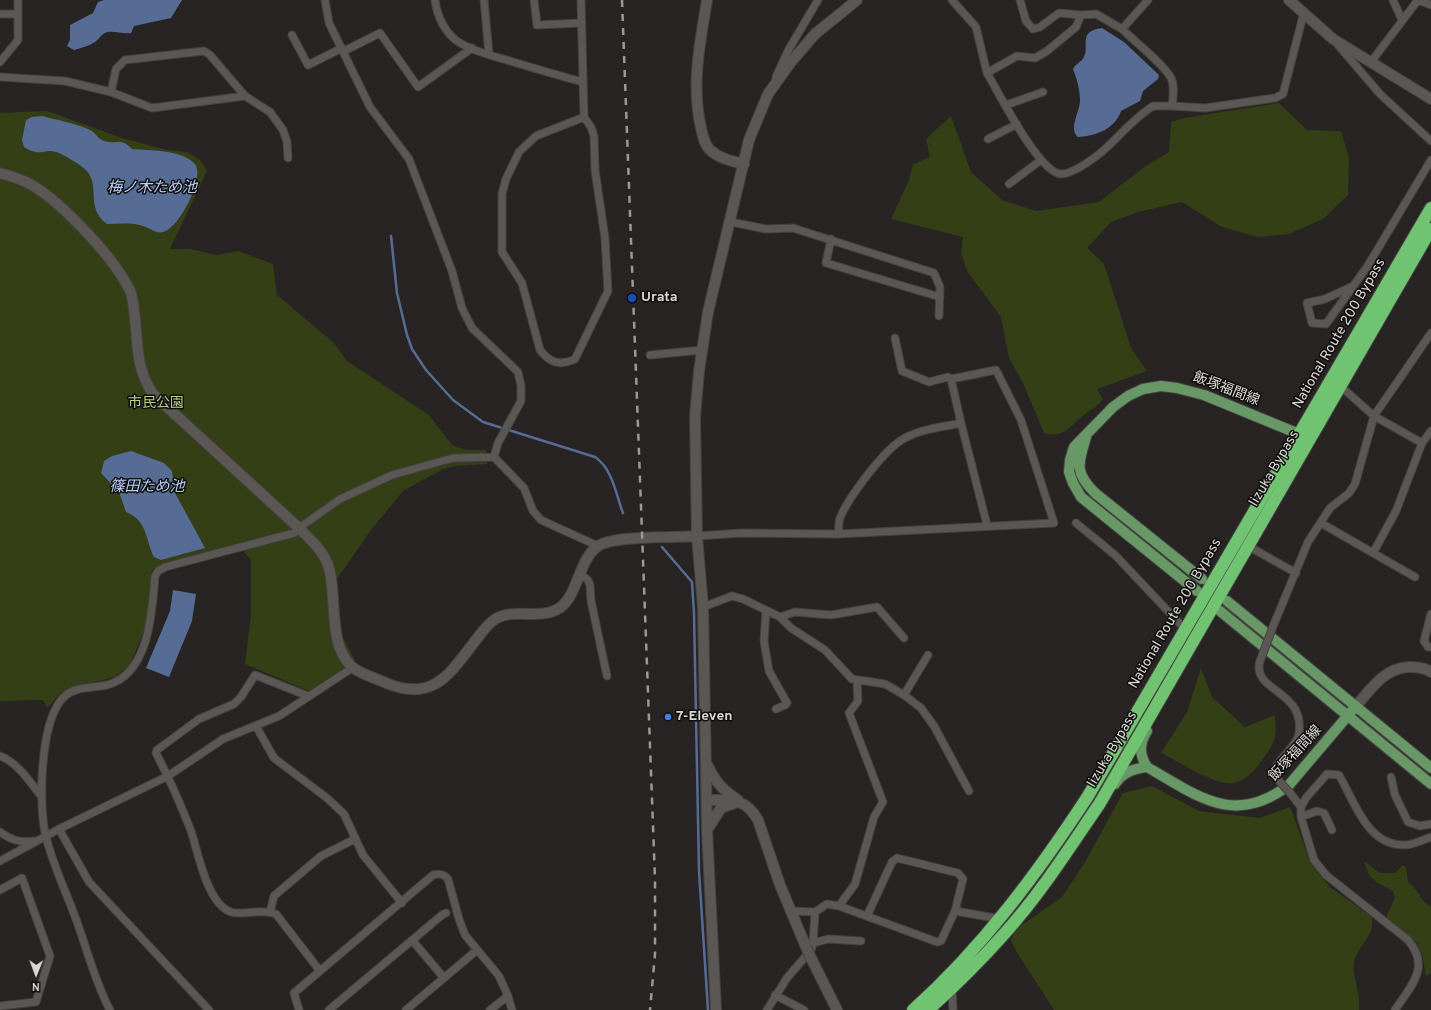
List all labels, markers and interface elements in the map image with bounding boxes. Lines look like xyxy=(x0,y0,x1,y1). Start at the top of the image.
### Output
water label: 梅ノ木ため池 xyxy=(107,180,197,198)
street label: National Route 200 Bypass xyxy=(1290,256,1390,412)
place label: Urata xyxy=(641,290,677,306)
marker: Urata xyxy=(626,292,638,304)
street label: 飯塚福間線 xyxy=(1190,370,1262,410)
park label: 市民公園 xyxy=(128,396,184,412)
street label: Iizuka Bypass xyxy=(1246,428,1304,510)
water label: 篠田ため池 xyxy=(110,479,184,497)
street label: National Route 200 Bypass xyxy=(1126,536,1226,692)
place label: 7-Eleven xyxy=(676,709,733,725)
street label: Iizuka Bypass xyxy=(1084,709,1142,791)
marker: 7-Eleven xyxy=(663,712,673,722)
street label: 飯塚福間線 xyxy=(1266,723,1326,785)
north arrow xyxy=(16,954,56,994)
text: N xyxy=(32,979,40,993)

